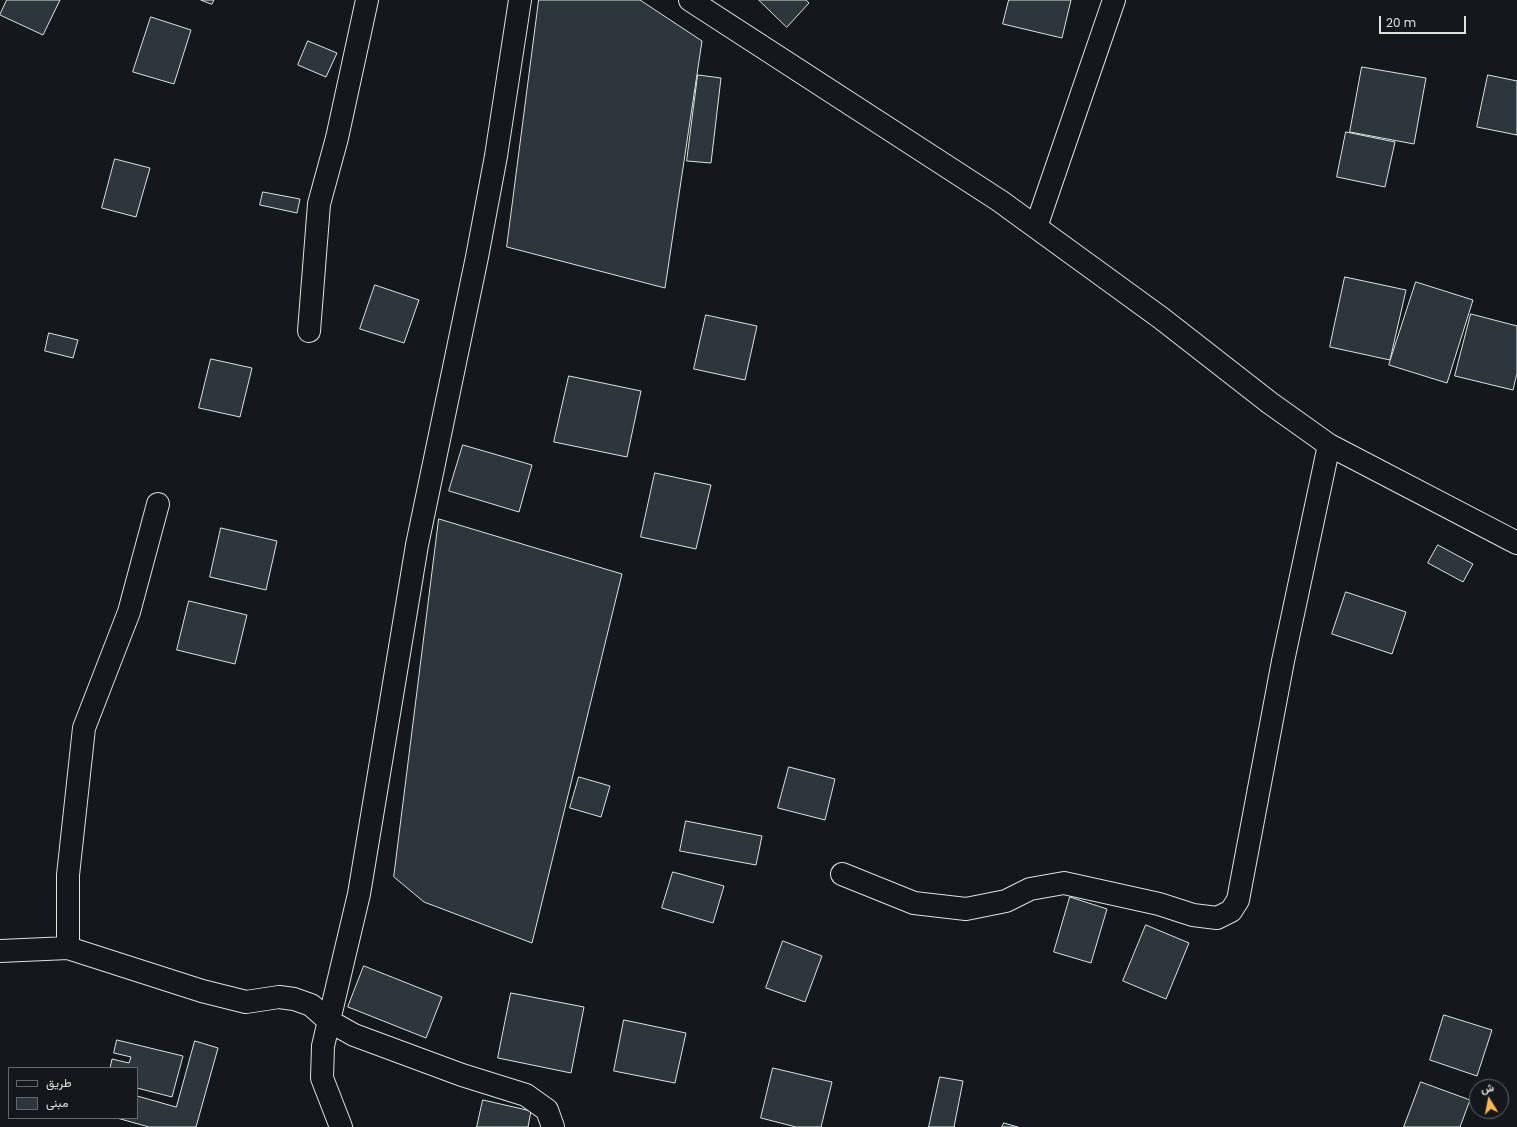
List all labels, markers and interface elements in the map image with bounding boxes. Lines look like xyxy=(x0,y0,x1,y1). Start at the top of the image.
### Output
scale bar xyxy=(1381,8,1468,34)
text: 20 m xyxy=(1386,14,1416,31)
legend xyxy=(8,1067,138,1119)
text: طريق xyxy=(46,1074,71,1091)
north arrow xyxy=(1469,1079,1509,1119)
text: ش xyxy=(1479,1079,1495,1097)
text: مبنى xyxy=(46,1094,68,1111)

